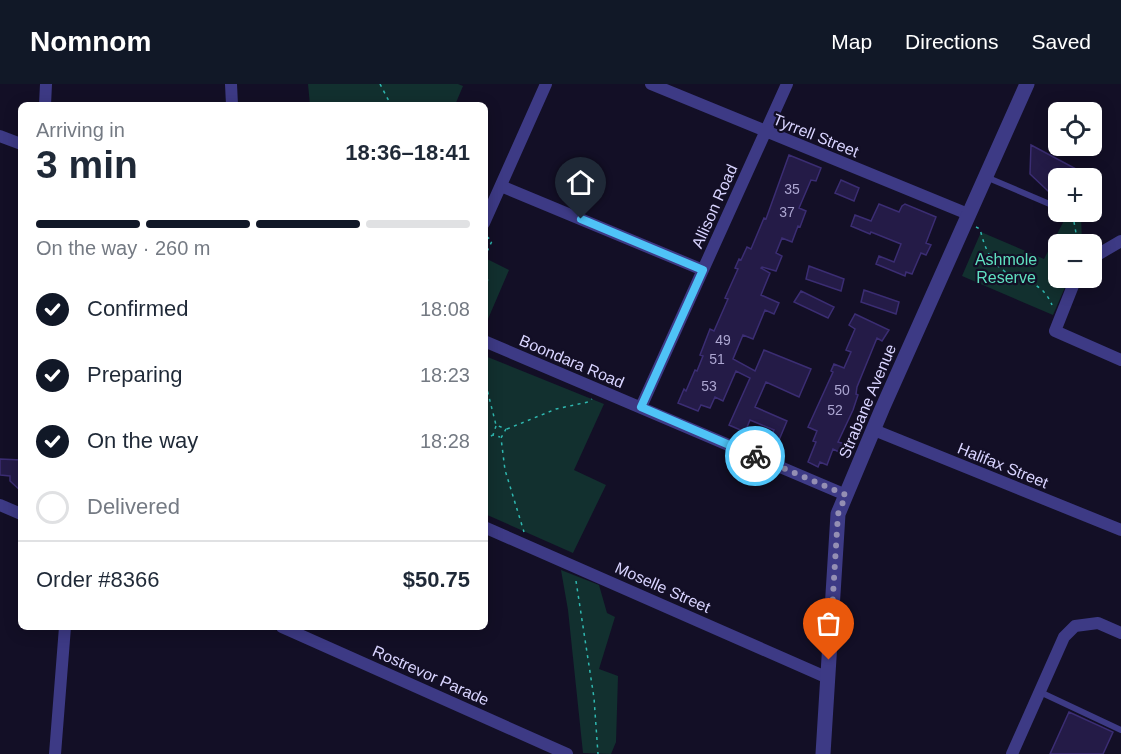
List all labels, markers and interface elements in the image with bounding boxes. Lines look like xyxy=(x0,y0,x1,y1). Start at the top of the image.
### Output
text: Nomnom xyxy=(30,26,151,57)
text: Map xyxy=(831,30,872,53)
text: Directions xyxy=(905,30,998,53)
text: Saved xyxy=(1031,30,1091,53)
map controls xyxy=(1048,102,1102,288)
button: locate xyxy=(1048,102,1102,156)
street label: Tyrrell Street xyxy=(771,111,862,161)
text: Arriving in xyxy=(36,119,125,141)
text: 18:36–18:41 xyxy=(345,140,470,165)
text: 3 min xyxy=(36,143,138,186)
pin xyxy=(555,157,606,219)
street label: Allison Road xyxy=(688,162,740,251)
icon: home xyxy=(564,166,597,199)
button: + xyxy=(1048,168,1102,222)
house number: 35 xyxy=(784,181,800,197)
house number: 37 xyxy=(779,204,795,220)
button: − xyxy=(1048,234,1102,288)
text: On the way · 260 m xyxy=(36,237,211,259)
park label: Ashmole Reserve xyxy=(975,251,1037,286)
icon: check xyxy=(36,293,69,326)
text: Confirmed xyxy=(87,296,188,321)
text: 18:08 xyxy=(420,298,470,320)
street label: Boondara Road xyxy=(517,332,627,391)
house number: 49 xyxy=(715,332,731,348)
street label: Strabane Avenue xyxy=(836,341,899,461)
house number: 51 xyxy=(709,351,725,367)
icon: check xyxy=(36,359,69,392)
text: Preparing xyxy=(87,362,182,387)
text: 18:23 xyxy=(420,364,470,386)
house number: 53 xyxy=(701,378,717,394)
house number: 50 xyxy=(834,382,850,398)
house number: 52 xyxy=(827,402,843,418)
icon: check xyxy=(36,425,69,458)
courier xyxy=(725,426,785,486)
text: On the way xyxy=(87,428,198,453)
text: 18:28 xyxy=(420,430,470,452)
icon: bike xyxy=(739,440,772,473)
street label: Halifax Street xyxy=(955,440,1051,492)
text: Delivered xyxy=(87,494,180,519)
street label: Moselle Street xyxy=(613,559,713,616)
text: Order #8366 xyxy=(36,567,160,592)
text: $50.75 xyxy=(403,567,470,592)
pin xyxy=(803,598,854,660)
icon: bag xyxy=(812,607,845,640)
street label: Rostrevor Parade xyxy=(370,642,492,709)

